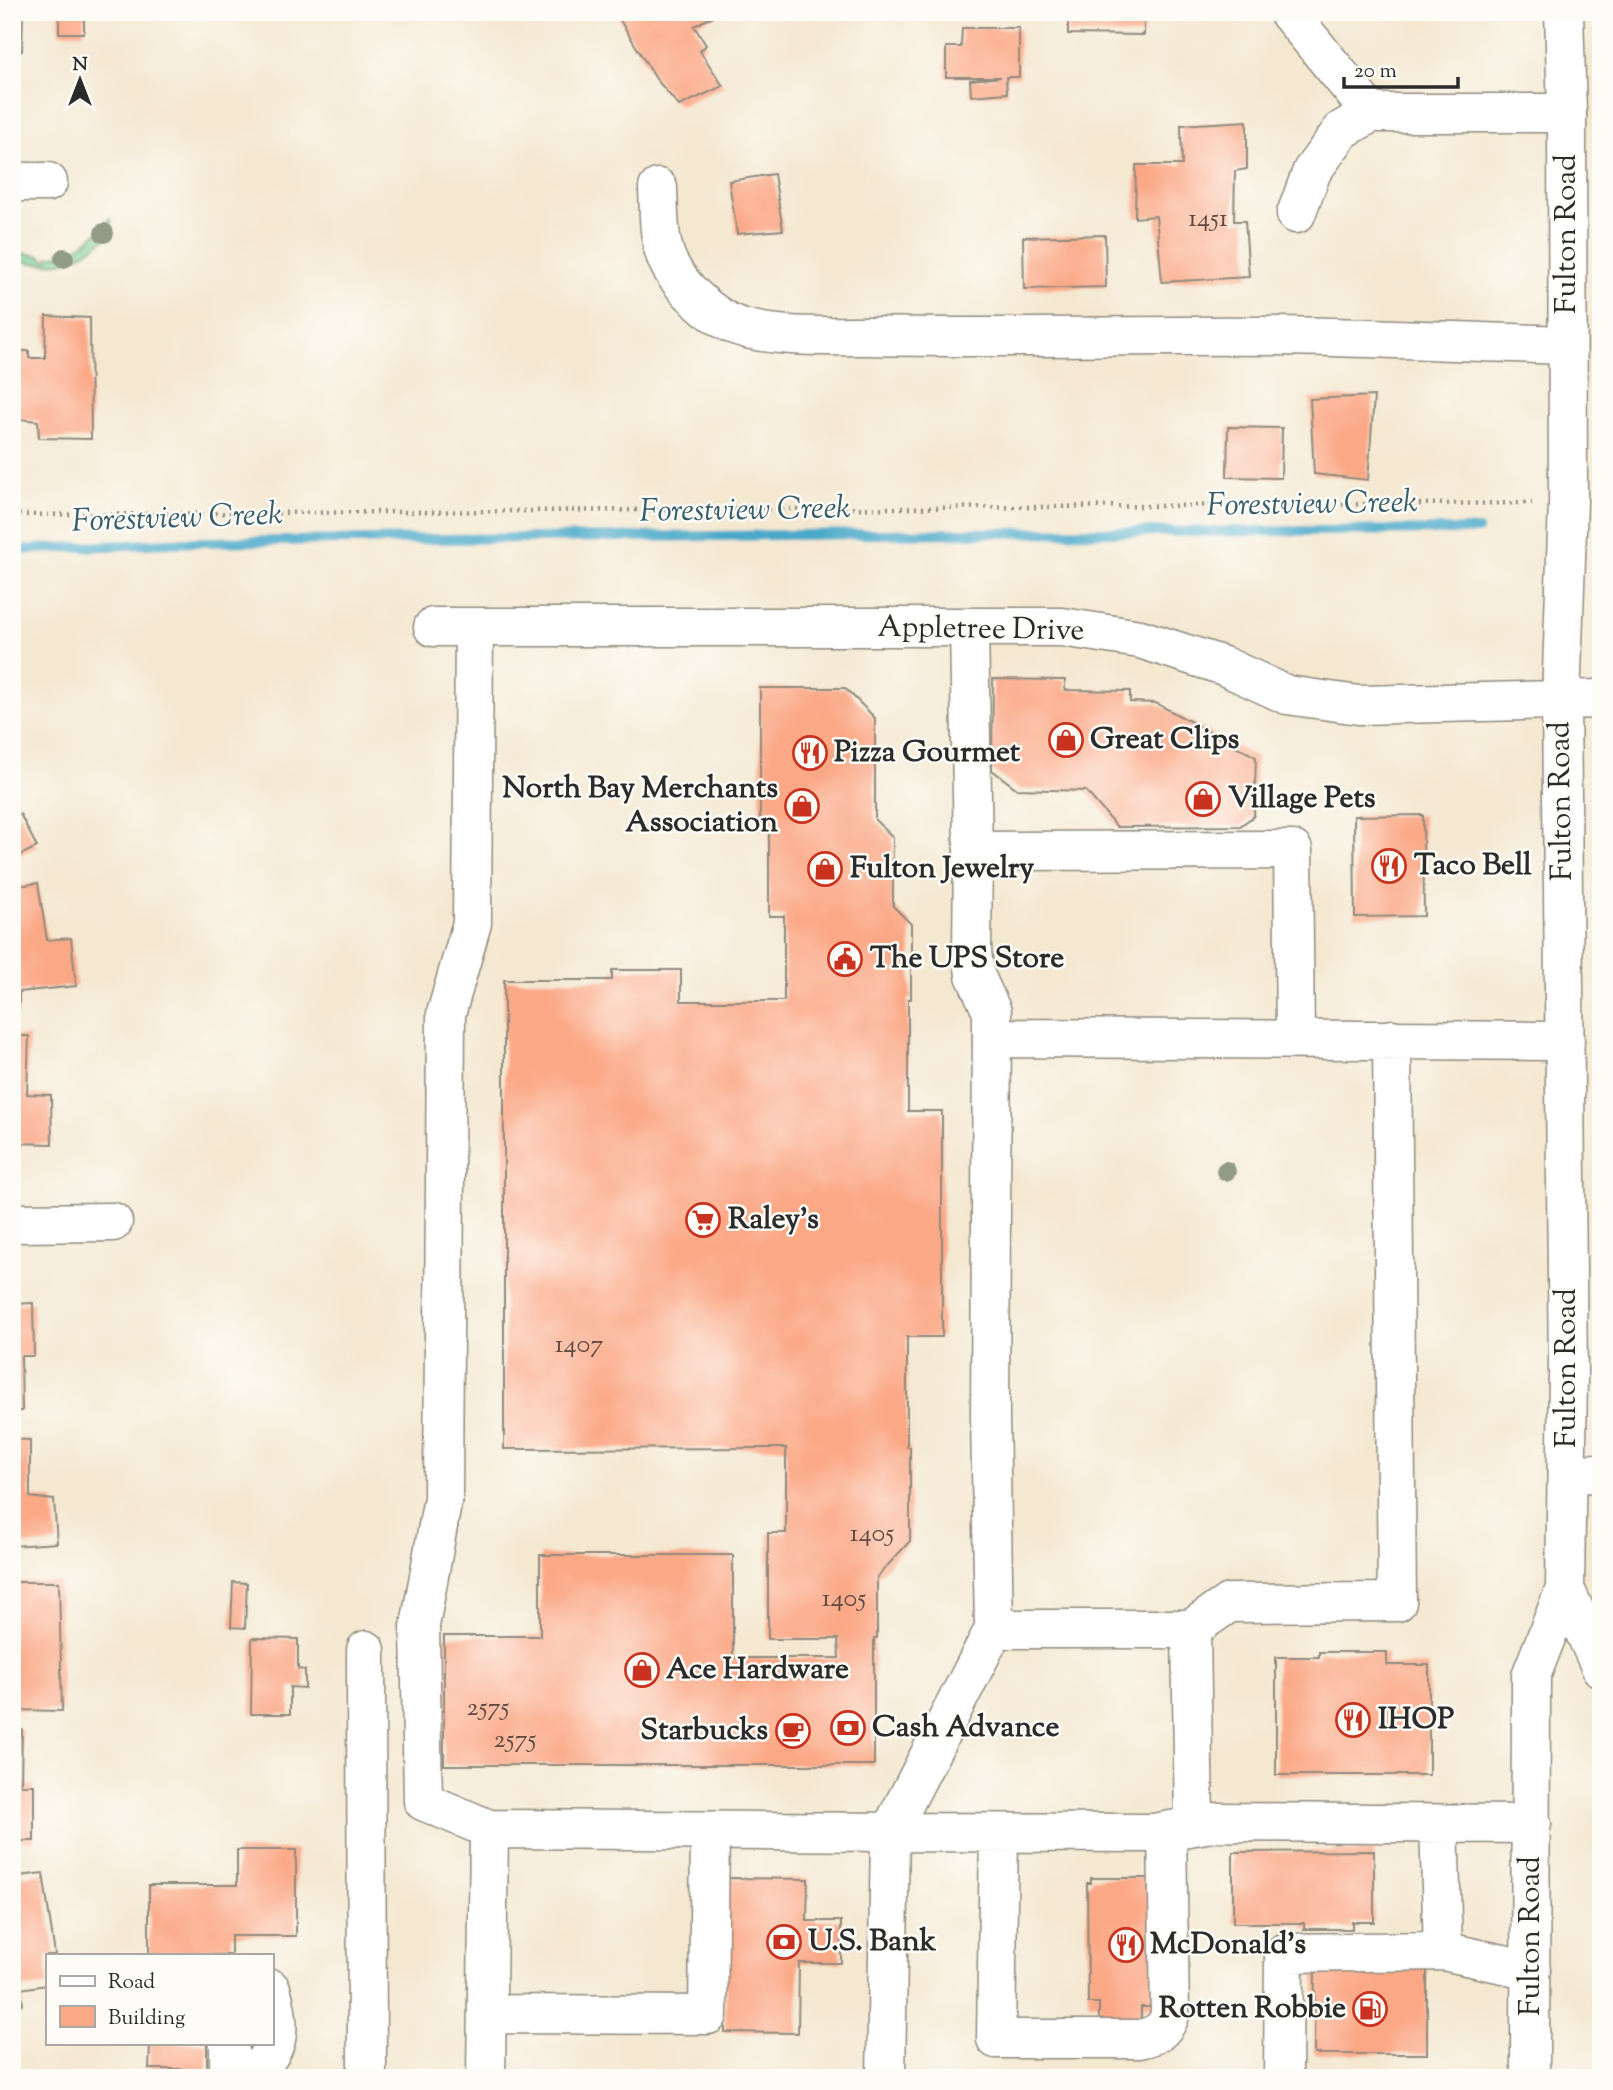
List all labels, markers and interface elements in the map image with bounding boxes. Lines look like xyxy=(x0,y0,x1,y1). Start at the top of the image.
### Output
north arrow xyxy=(46,46,116,116)
scale bar xyxy=(1344,46,1457,90)
text: N xyxy=(72,52,88,79)
text: 20 m xyxy=(1354,57,1397,87)
street label: Fulton Road xyxy=(1546,154,1589,314)
house number: 1451 xyxy=(1188,201,1228,238)
water label: Forestview Creek xyxy=(1206,480,1418,530)
water label: Forestview Creek xyxy=(639,486,851,536)
water label: Forestview Creek xyxy=(71,492,283,546)
street label: Appletree Drive xyxy=(877,607,1085,653)
place label: Great Clips xyxy=(1090,719,1240,762)
shop icon: Great Clips xyxy=(1047,721,1085,759)
street label: Fulton Road xyxy=(1539,721,1585,881)
place label: Pizza Gourmet xyxy=(834,732,1021,775)
restaurant icon: Pizza Gourmet xyxy=(791,734,829,772)
place label: North Bay Merchants Association xyxy=(502,768,778,845)
place label: Village Pets xyxy=(1228,778,1376,821)
shop icon: Village Pets xyxy=(1184,780,1222,818)
shop icon: North Bay Merchants Association xyxy=(783,787,821,825)
place label: Taco Bell xyxy=(1414,845,1532,888)
restaurant icon: Taco Bell xyxy=(1370,847,1408,885)
place label: Fulton Jewelry xyxy=(850,848,1034,891)
shop icon: Fulton Jewelry xyxy=(806,850,844,888)
place label: The UPS Store xyxy=(870,938,1064,981)
public building icon: The UPS Store xyxy=(826,940,864,978)
place label: Raley's xyxy=(728,1199,819,1242)
supermarket icon: Raley's xyxy=(684,1201,722,1239)
street label: Fulton Road xyxy=(1546,1288,1589,1448)
house number: 1407 xyxy=(555,1327,603,1364)
house number: 1405 xyxy=(850,1516,894,1553)
house number: 1405 xyxy=(822,1581,866,1618)
place label: Ace Hardware xyxy=(666,1649,849,1692)
shop icon: Ace Hardware xyxy=(623,1651,661,1689)
house number: 2575 xyxy=(467,1690,510,1727)
place label: IHOP xyxy=(1378,1699,1454,1742)
restaurant icon: IHOP xyxy=(1334,1701,1372,1739)
place label: Cash Advance xyxy=(872,1707,1059,1750)
bank icon: Cash Advance xyxy=(829,1709,867,1747)
place label: Starbucks xyxy=(640,1710,768,1753)
cafe icon: Starbucks xyxy=(774,1712,812,1750)
house number: 2575 xyxy=(494,1722,537,1759)
street label: Fulton Road xyxy=(1510,1856,1553,2016)
place label: U.S. Bank xyxy=(808,1921,937,1964)
bank icon: U.S. Bank xyxy=(765,1923,803,1961)
place label: McDonald's xyxy=(1150,1924,1306,1967)
restaurant icon: McDonald's xyxy=(1107,1926,1145,1964)
legend xyxy=(46,1954,273,2044)
text: Road xyxy=(108,1968,155,1998)
place label: Rotten Robbie xyxy=(1159,1988,1346,2031)
fuel station icon: Rotten Robbie xyxy=(1351,1990,1389,2028)
text: Building xyxy=(108,2004,185,2034)

